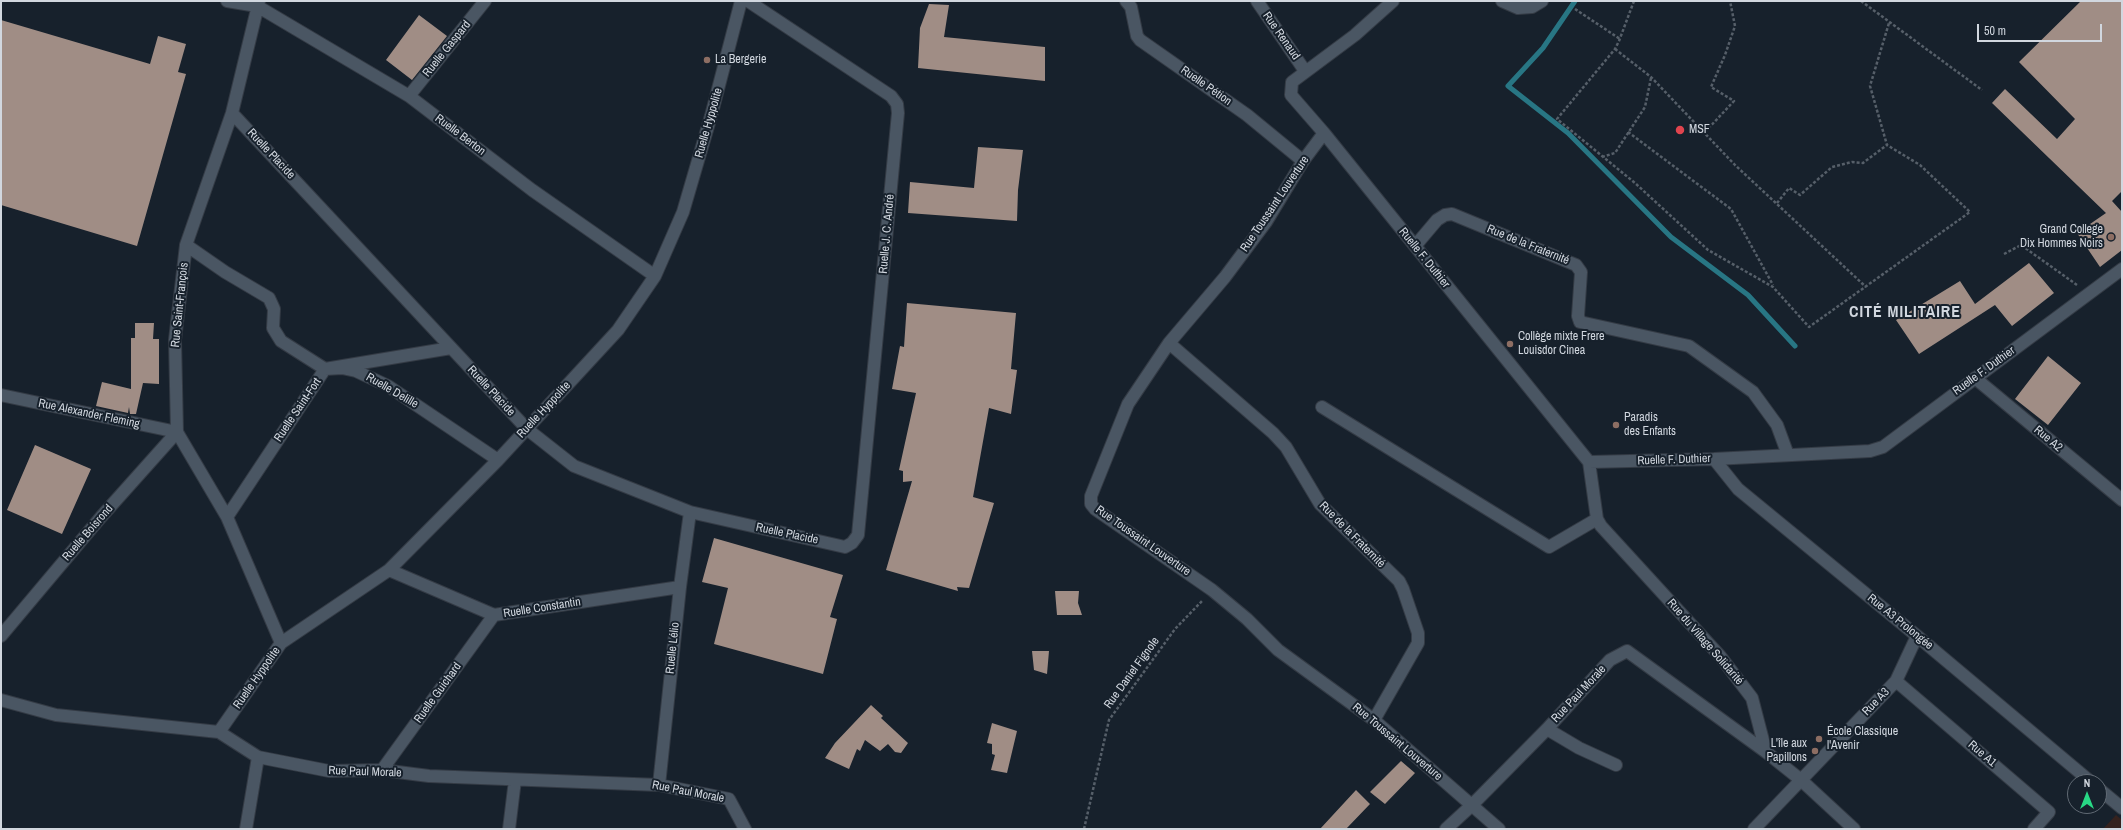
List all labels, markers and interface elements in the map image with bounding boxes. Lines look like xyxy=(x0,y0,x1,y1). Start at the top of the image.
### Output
street label: Rue Renaud xyxy=(1259,9,1303,63)
scale bar xyxy=(1979,16,2104,42)
street label: Ruelle Gaspard xyxy=(420,18,474,80)
text: 50 m xyxy=(1984,23,2006,39)
place label: La Bergerie xyxy=(715,53,766,67)
marker: La Bergerie xyxy=(702,55,712,65)
street label: Ruelle Pétion xyxy=(1178,63,1234,109)
street label: Ruelle Hyppolite xyxy=(692,86,726,160)
street label: Ruelle Berton xyxy=(432,111,488,159)
place label: MSF xyxy=(1689,123,1710,137)
marker: MSF xyxy=(1674,124,1686,136)
street label: Ruelle Placide xyxy=(244,126,298,182)
street label: Rue Toussaint Louverture xyxy=(1238,153,1312,255)
street label: Ruelle J. C. André xyxy=(876,194,898,274)
street label: Rue de la Fraternité xyxy=(1485,222,1571,268)
place label: Grand College Dix Hommes Noirs xyxy=(2020,223,2103,251)
street label: Ruelle F. Duthier xyxy=(1395,225,1453,291)
marker: Grand College Dix Hommes Noirs xyxy=(2106,232,2116,242)
street label: Rue Saint-François xyxy=(168,262,192,348)
district label: CITÉ MILITAIRE xyxy=(1849,303,1961,323)
place label: Collège mixte Frere Louisdor Cinea xyxy=(1518,330,1604,358)
marker: Collège mixte Frere Louisdor Cinea xyxy=(1505,339,1515,349)
street label: Ruelle F. Duthier xyxy=(1950,344,2018,398)
street label: Ruelle Placide xyxy=(464,363,518,419)
street label: Ruelle Delille xyxy=(363,370,421,412)
street label: Ruelle Saint-Fort xyxy=(271,375,325,445)
street label: Ruelle Hyppolite xyxy=(514,379,574,441)
street label: Rue Alexander Fleming xyxy=(37,396,141,432)
place label: Paradis des Enfants xyxy=(1624,411,1676,439)
marker: Paradis des Enfants xyxy=(1611,420,1621,430)
street label: Rue A2 xyxy=(2031,423,2065,455)
street label: Ruelle F. Duthier xyxy=(1637,452,1711,468)
street label: Rue de la Fraternité xyxy=(1316,499,1388,571)
street label: Ruelle Boisrond xyxy=(60,502,116,564)
street label: Rue Toussaint Louverture xyxy=(1093,503,1193,579)
street label: Ruelle Placide xyxy=(754,520,820,548)
street label: Rue A3 Prolongée xyxy=(1864,591,1936,653)
street label: Ruelle Constantin xyxy=(502,595,582,621)
street label: Rue du Village Solidarité xyxy=(1664,596,1746,688)
street label: Ruelle Lélio xyxy=(663,621,683,675)
street label: Rue Daniel Fignole xyxy=(1101,634,1163,712)
street label: Ruelle Hyppolite xyxy=(230,644,284,712)
street label: Ruelle Guichard xyxy=(411,660,465,726)
street label: Rue Paul Morale xyxy=(1549,662,1609,726)
street label: Rue A3 xyxy=(1859,685,1893,719)
street label: Rue Toussaint Louverture xyxy=(1349,700,1445,784)
place label: École Classique l'Avenir xyxy=(1827,725,1898,753)
marker: École Classique l'Avenir xyxy=(1814,734,1824,744)
place label: L'île aux Papillons xyxy=(1767,737,1807,765)
street label: Rue A1 xyxy=(1965,738,1999,770)
marker: L'île aux Papillons xyxy=(1810,746,1820,756)
street label: Rue Paul Morale xyxy=(328,764,402,780)
north arrow xyxy=(2067,774,2107,814)
text: N xyxy=(2084,776,2090,790)
street label: Rue Paul Morale xyxy=(651,778,725,806)

